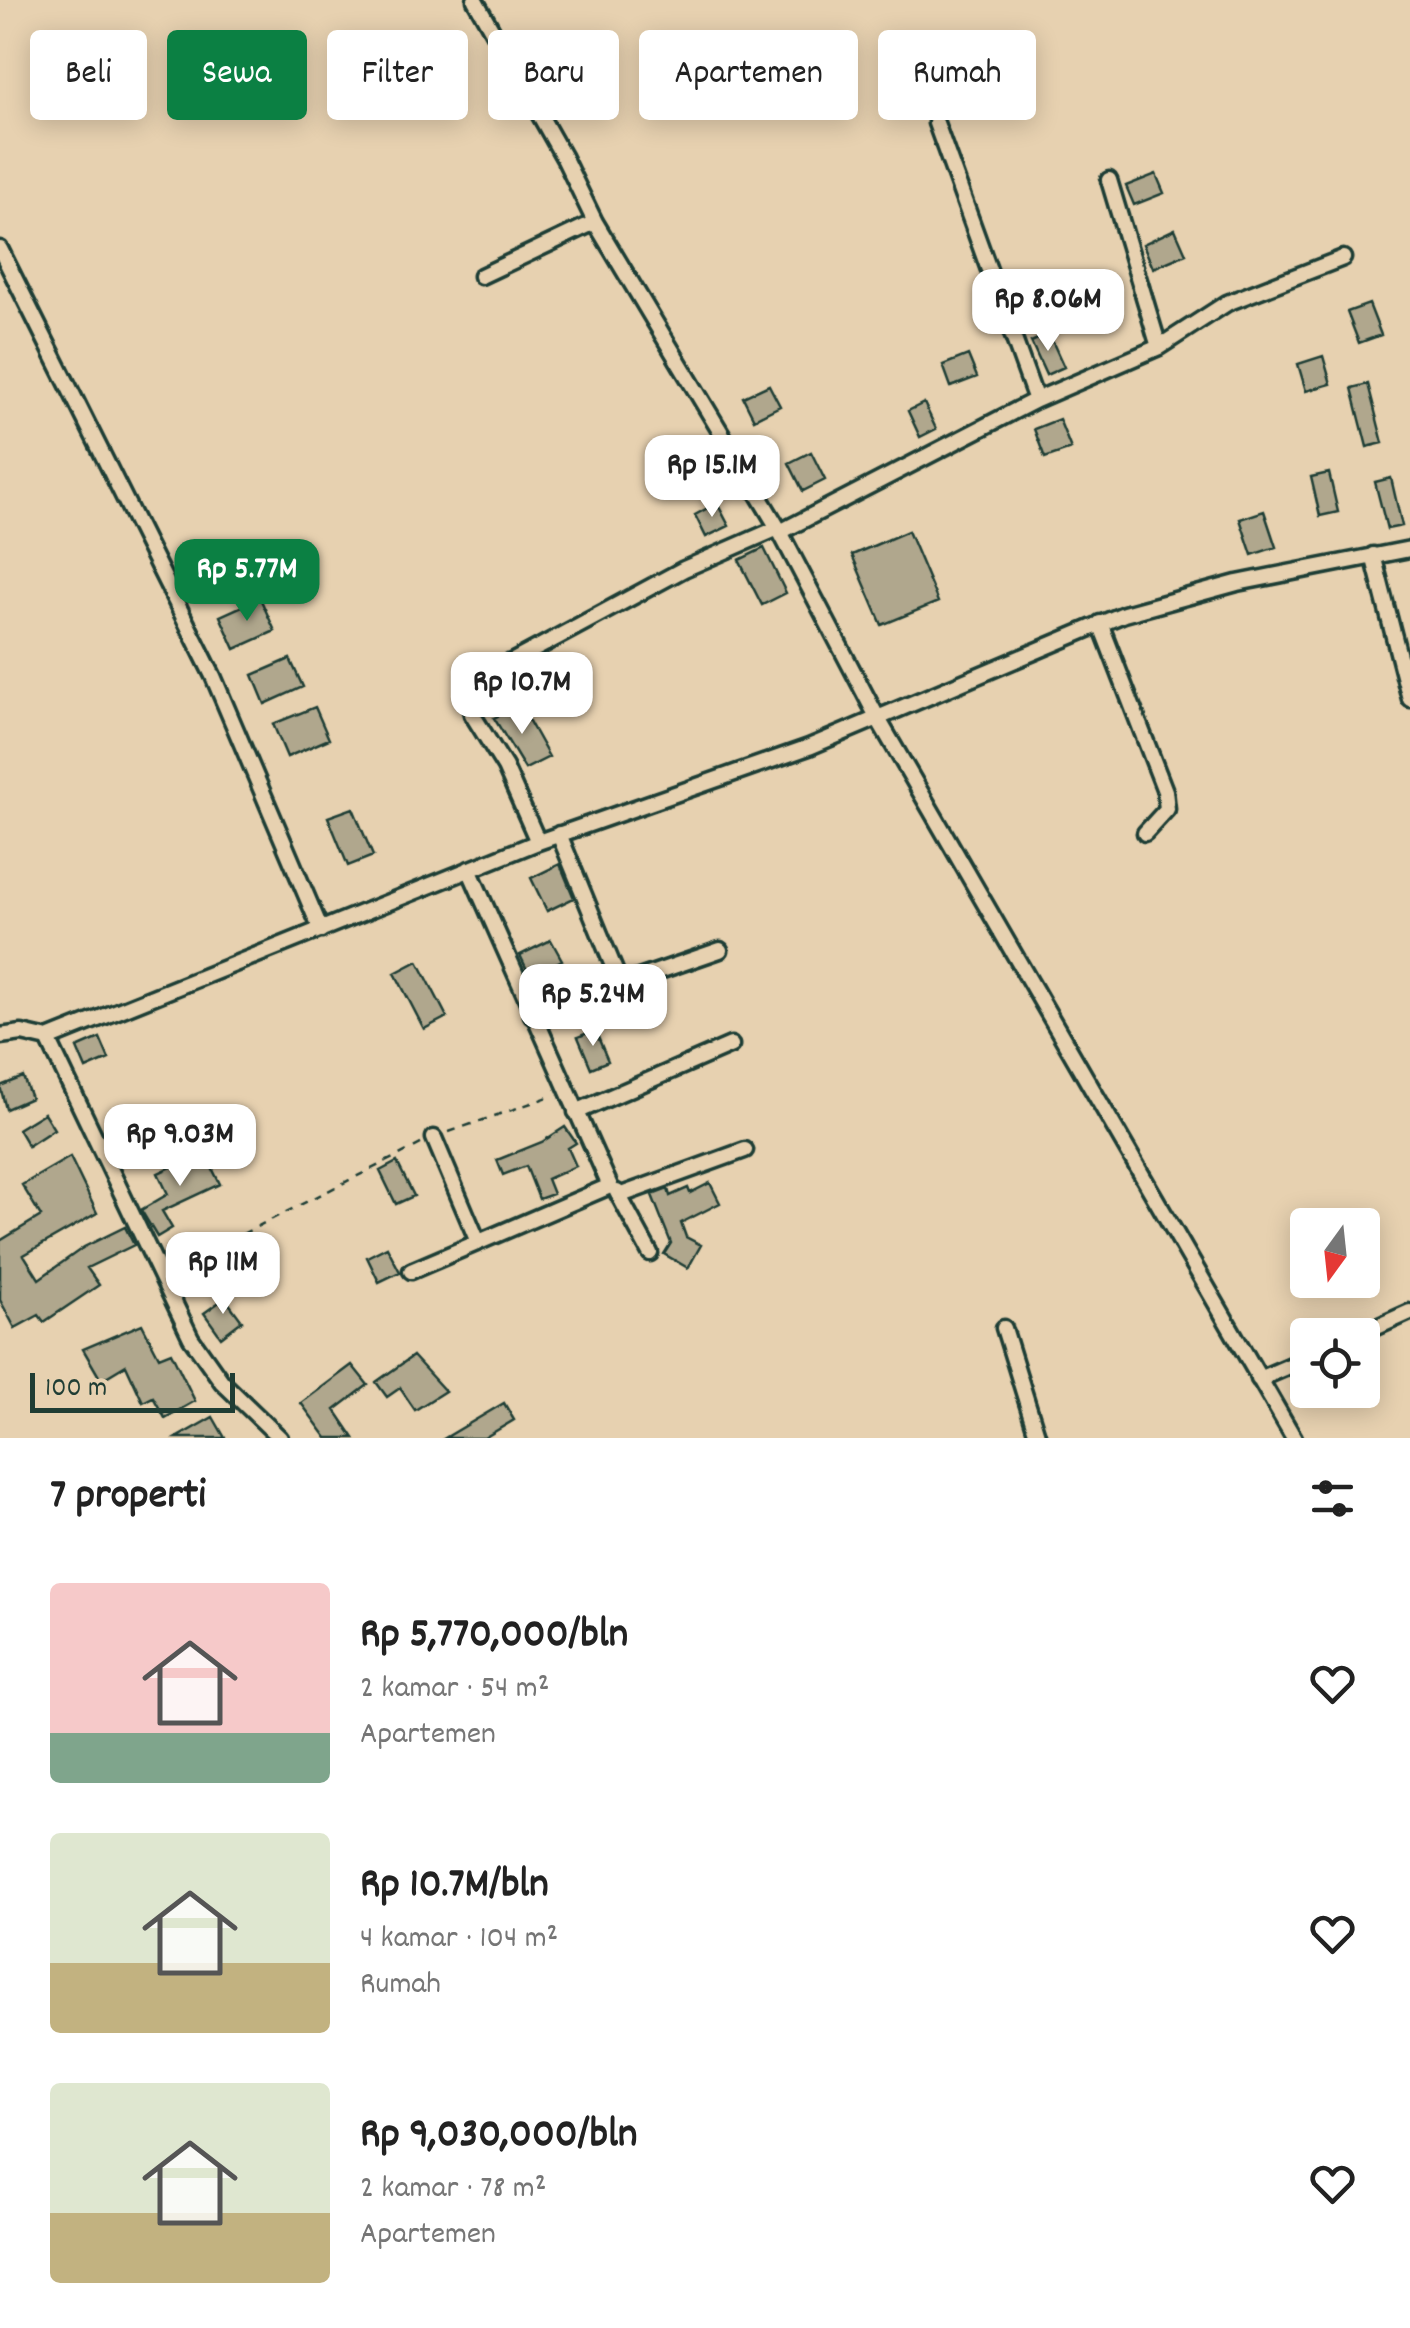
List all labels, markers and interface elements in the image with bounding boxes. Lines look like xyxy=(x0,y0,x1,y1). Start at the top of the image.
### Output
chip: Beli xyxy=(30,30,147,120)
chip: Sewa xyxy=(167,30,307,120)
chip: Filter xyxy=(327,30,468,120)
chip: Baru xyxy=(488,30,619,120)
chip: Apartemen xyxy=(639,30,858,120)
chip: Rumah xyxy=(878,30,1036,120)
pin: Rp 8.06M xyxy=(945,269,1151,354)
text: Rp 8.06M xyxy=(994,278,1102,324)
pin: Rp 15.1M xyxy=(609,435,815,520)
text: Rp 15.1M xyxy=(667,444,757,490)
pin: Rp 5.77M xyxy=(144,539,350,624)
text: Rp 5.77M xyxy=(196,548,298,594)
pin: Rp 10.7M xyxy=(419,652,625,737)
text: Rp 10.7M xyxy=(473,661,571,707)
pin: Rp 5.24M xyxy=(490,964,696,1049)
text: Rp 5.24M xyxy=(541,973,645,1019)
pin: Rp 9.03M xyxy=(77,1104,283,1189)
text: Rp 9.03M xyxy=(126,1113,234,1159)
north arrow xyxy=(1290,1208,1380,1298)
map controls xyxy=(1290,1208,1380,1408)
pin: Rp 11M xyxy=(142,1232,304,1317)
text: Rp 11M xyxy=(188,1241,258,1287)
button: locate xyxy=(1290,1318,1380,1408)
scale bar xyxy=(30,1368,235,1412)
text: 100 m xyxy=(45,1370,107,1410)
text: 7 properti xyxy=(50,1468,206,1528)
icon: filters xyxy=(1305,1471,1360,1526)
text: Rp 5,770,000/bln xyxy=(360,1607,628,1667)
icon: home xyxy=(130,1623,250,1743)
icon: heart xyxy=(1305,1656,1360,1711)
text: 2 kamar · 54 m² xyxy=(360,1667,549,1713)
text: Apartemen xyxy=(360,1713,496,1759)
text: Rp 10.7M/bln xyxy=(360,1857,549,1917)
icon: home xyxy=(130,1873,250,1993)
icon: heart xyxy=(1305,1906,1360,1961)
text: 4 kamar · 104 m² xyxy=(360,1917,558,1963)
text: Rumah xyxy=(360,1963,441,2009)
text: Rp 9,030,000/bln xyxy=(360,2107,637,2167)
icon: home xyxy=(130,2123,250,2243)
icon: heart xyxy=(1305,2156,1360,2211)
text: 2 kamar · 78 m² xyxy=(360,2167,546,2213)
text: Apartemen xyxy=(360,2213,496,2259)

